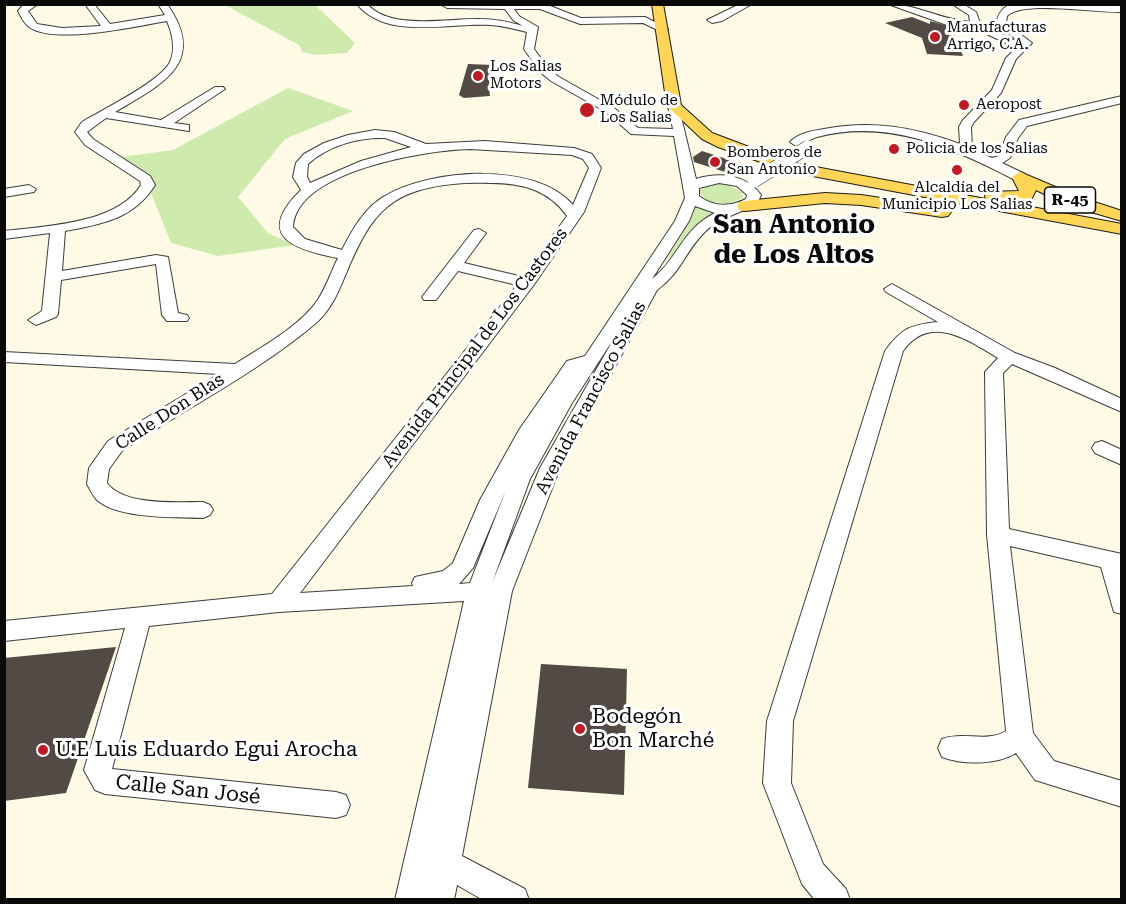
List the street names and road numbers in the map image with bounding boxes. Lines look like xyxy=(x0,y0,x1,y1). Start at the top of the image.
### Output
road number: R-45 xyxy=(1044,187,1096,213)
street label: Avenida Principal de Los Castores xyxy=(378,224,572,472)
street label: Avenida Francisco Salias xyxy=(531,298,651,498)
street label: Calle Don Blas xyxy=(112,369,228,455)
street label: Calle San José xyxy=(114,770,262,810)

